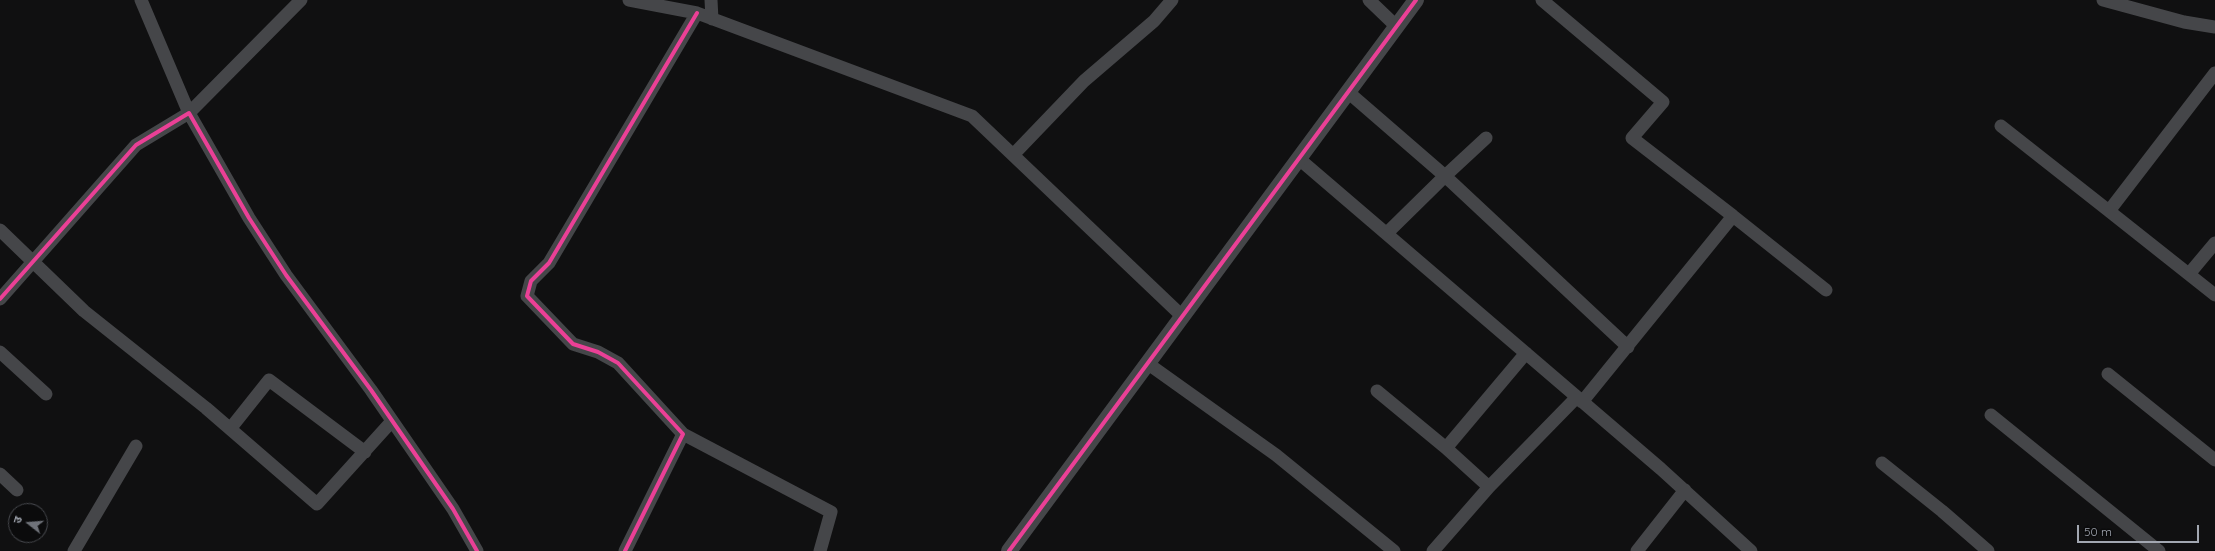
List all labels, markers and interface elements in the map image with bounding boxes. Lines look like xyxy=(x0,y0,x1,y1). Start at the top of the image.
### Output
north arrow xyxy=(8,503,48,543)
text: उ xyxy=(10,515,25,525)
scale bar xyxy=(2079,517,2201,543)
text: 50 m xyxy=(2084,524,2112,539)

